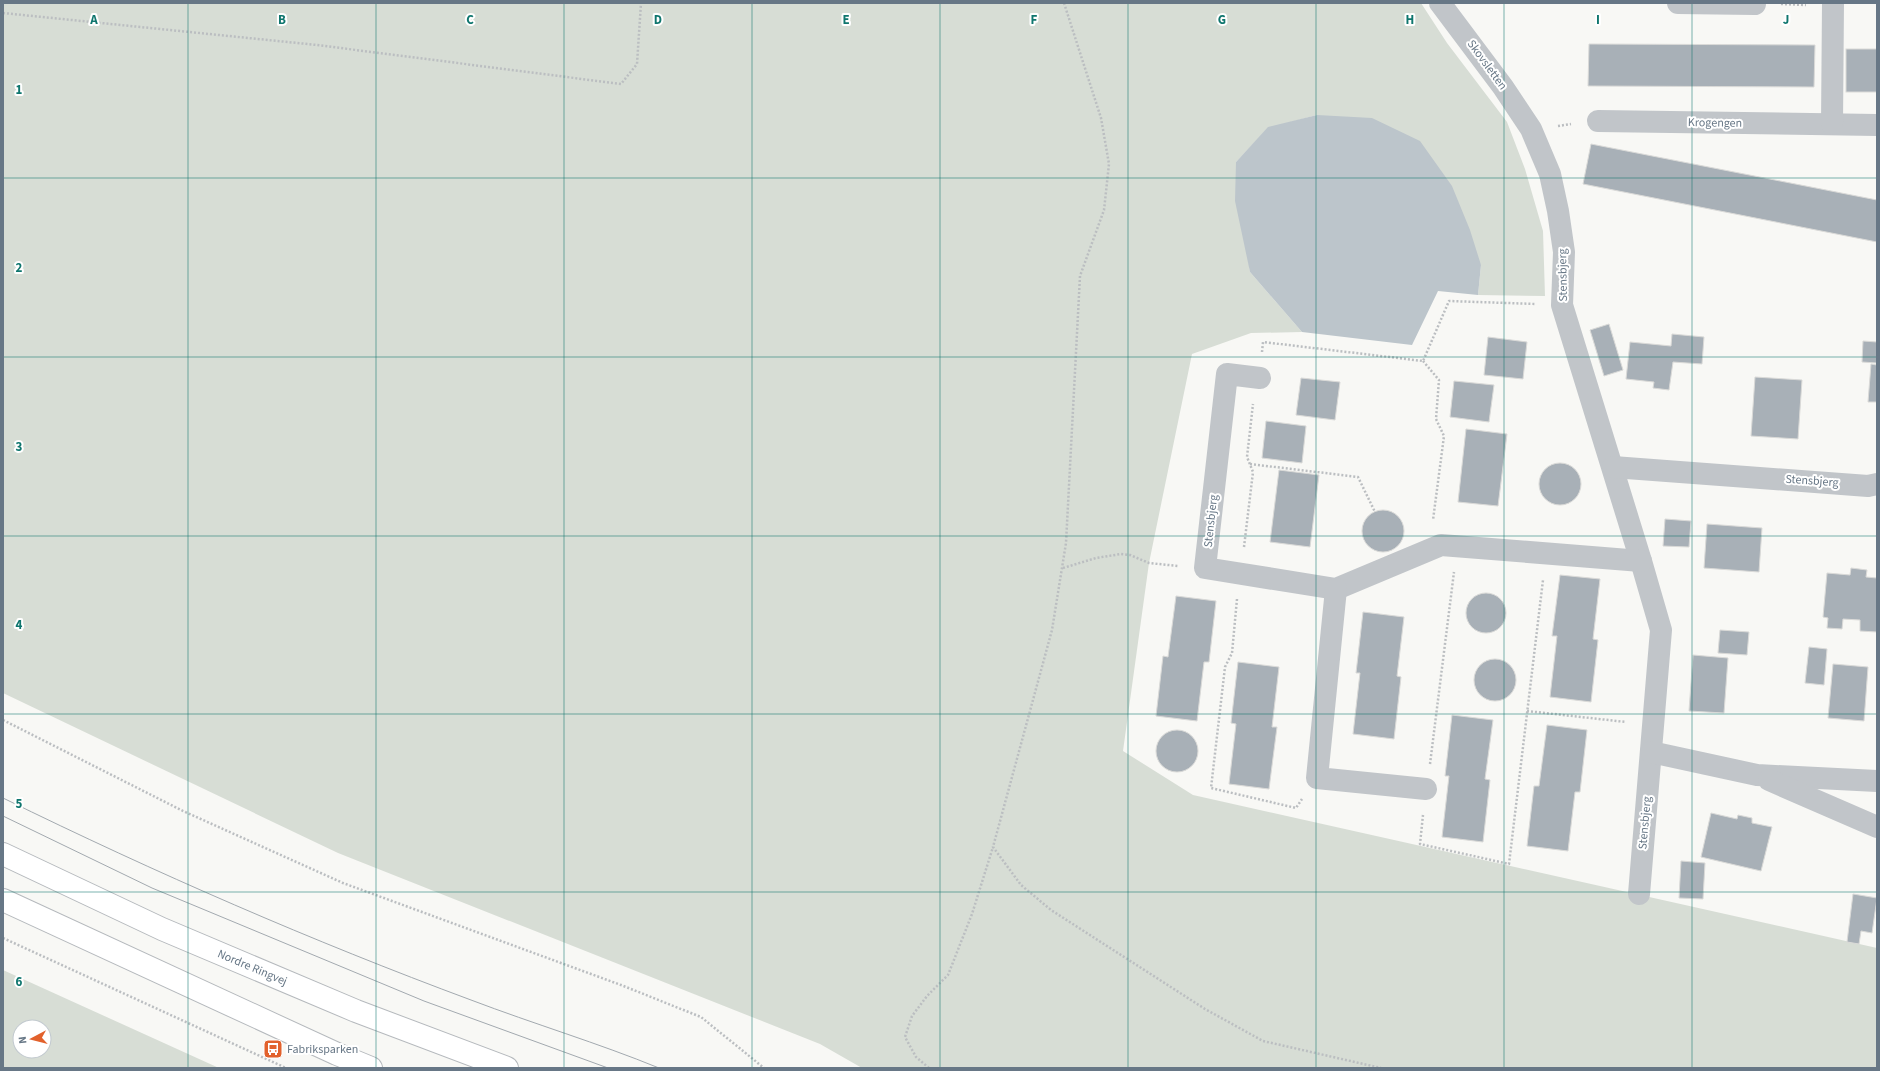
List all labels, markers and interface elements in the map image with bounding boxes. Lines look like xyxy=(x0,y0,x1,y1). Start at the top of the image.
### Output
text: A xyxy=(89,11,98,29)
text: B xyxy=(278,11,286,29)
text: C xyxy=(466,11,474,29)
text: D xyxy=(654,11,662,29)
text: E xyxy=(842,11,850,29)
text: F xyxy=(1031,11,1038,29)
text: G xyxy=(1218,11,1226,29)
text: H xyxy=(1406,11,1414,29)
text: I xyxy=(1596,11,1600,29)
text: J xyxy=(1783,11,1789,29)
street label: Skovsletten xyxy=(1463,36,1511,94)
text: 1 xyxy=(16,81,23,99)
street label: Krogengen xyxy=(1688,114,1742,132)
street label: Stensbjerg xyxy=(1554,248,1572,302)
text: 2 xyxy=(16,259,23,277)
text: 3 xyxy=(16,438,23,456)
street label: Stensbjerg xyxy=(1785,471,1839,491)
street label: Stensbjerg xyxy=(1200,494,1222,548)
text: 4 xyxy=(16,616,23,634)
text: 5 xyxy=(16,795,23,813)
street label: Stensbjerg xyxy=(1634,796,1656,850)
street label: Nordre Ringvej xyxy=(215,945,290,990)
text: 6 xyxy=(16,973,23,991)
north arrow xyxy=(12,1019,52,1059)
text: N xyxy=(15,1036,30,1045)
bus stop icon: Fabriksparken xyxy=(262,1038,284,1060)
place label: Fabriksparken xyxy=(287,1041,358,1058)

